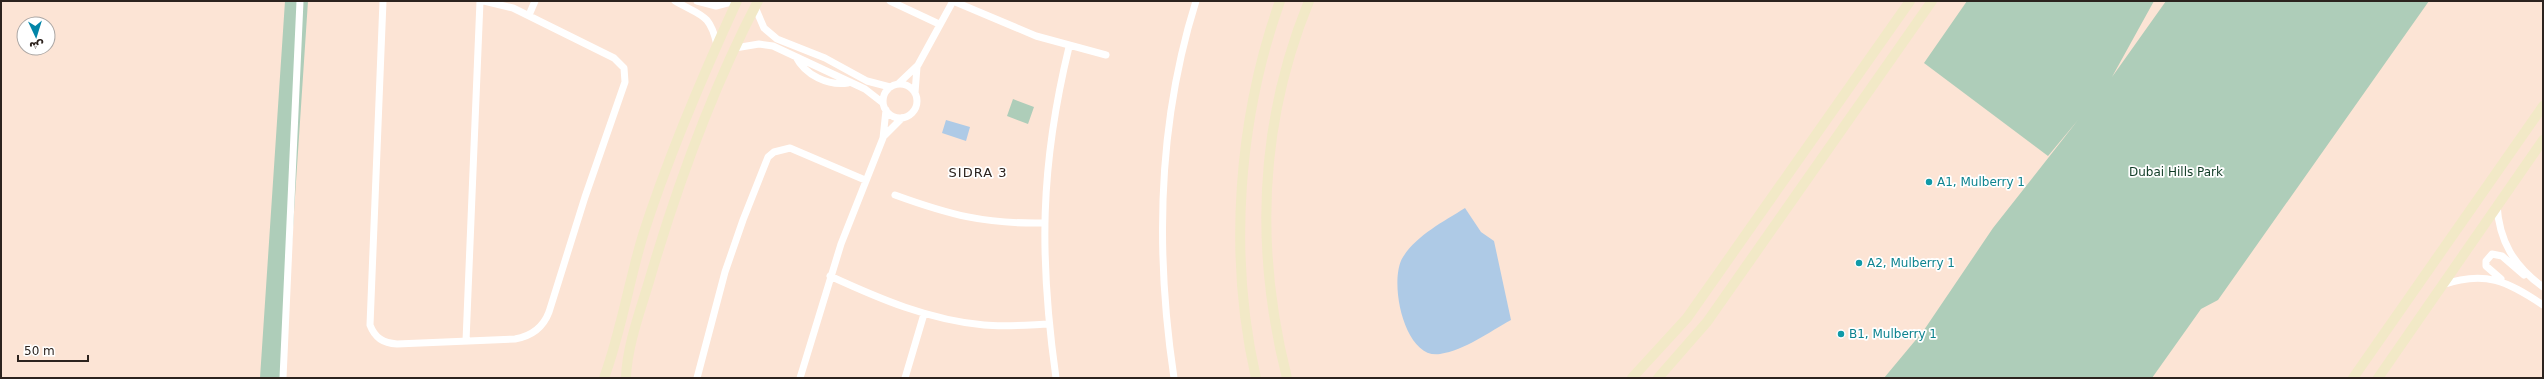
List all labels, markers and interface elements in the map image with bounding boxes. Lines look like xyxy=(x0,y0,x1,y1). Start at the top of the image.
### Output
north arrow xyxy=(16,16,56,56)
text: ش xyxy=(29,38,45,52)
district label: SIDRA 3 xyxy=(949,165,1007,180)
park label: Dubai Hills Park xyxy=(2129,165,2223,179)
place label: A1, Mulberry 1 xyxy=(1937,175,2025,189)
marker: A1, Mulberry 1 xyxy=(1924,177,1934,187)
place label: A2, Mulberry 1 xyxy=(1867,256,1955,270)
marker: A2, Mulberry 1 xyxy=(1854,258,1864,268)
place label: B1, Mulberry 1 xyxy=(1849,327,1937,341)
marker: B1, Mulberry 1 xyxy=(1836,329,1846,339)
scale bar xyxy=(18,337,88,363)
text: 50 m xyxy=(24,344,55,358)

